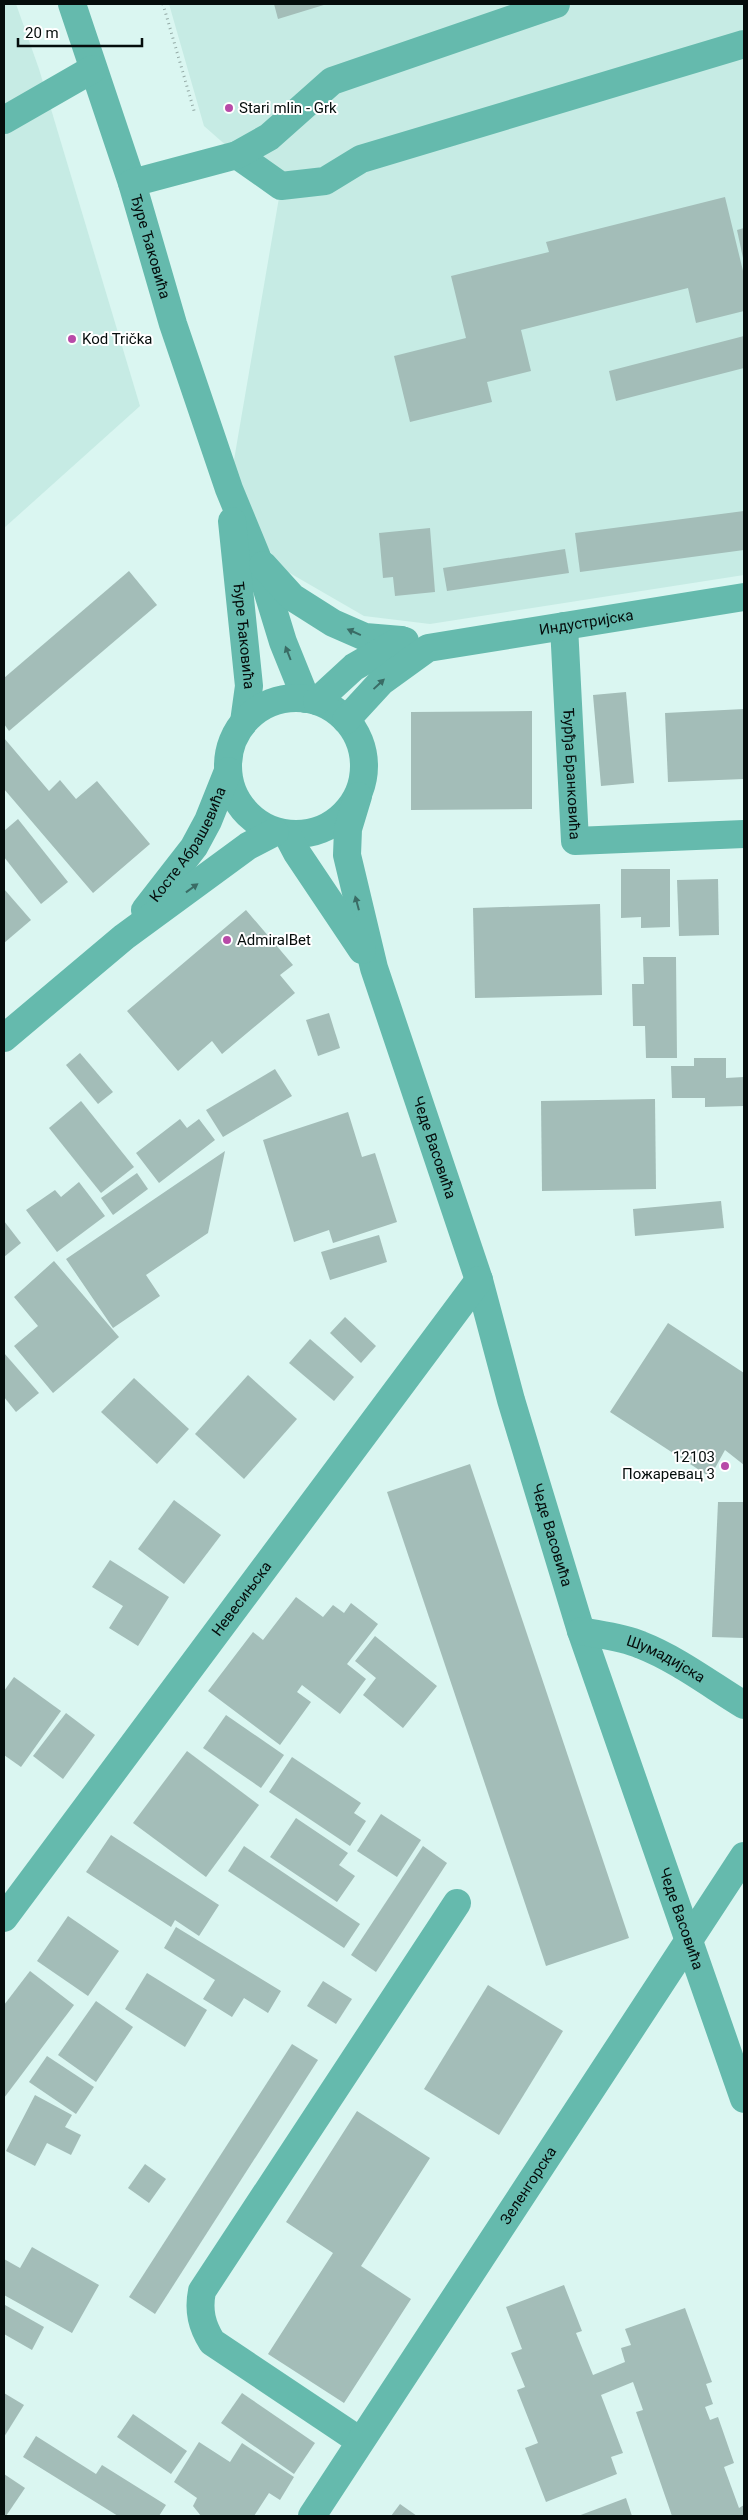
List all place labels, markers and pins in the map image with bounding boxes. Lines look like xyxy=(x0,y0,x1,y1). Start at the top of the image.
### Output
place label: Stari mlin - Grk xyxy=(239,99,337,117)
marker: Stari mlin - Grk xyxy=(223,102,235,114)
place label: Kod Trička xyxy=(82,330,152,348)
marker: Kod Trička xyxy=(66,333,78,345)
place label: AdmiralBet xyxy=(237,931,311,949)
marker: AdmiralBet xyxy=(221,934,233,946)
place label: 12103 Пожаревац 3 xyxy=(622,1448,715,1483)
marker: 12103 Пожаревац 3 xyxy=(719,1460,731,1472)

